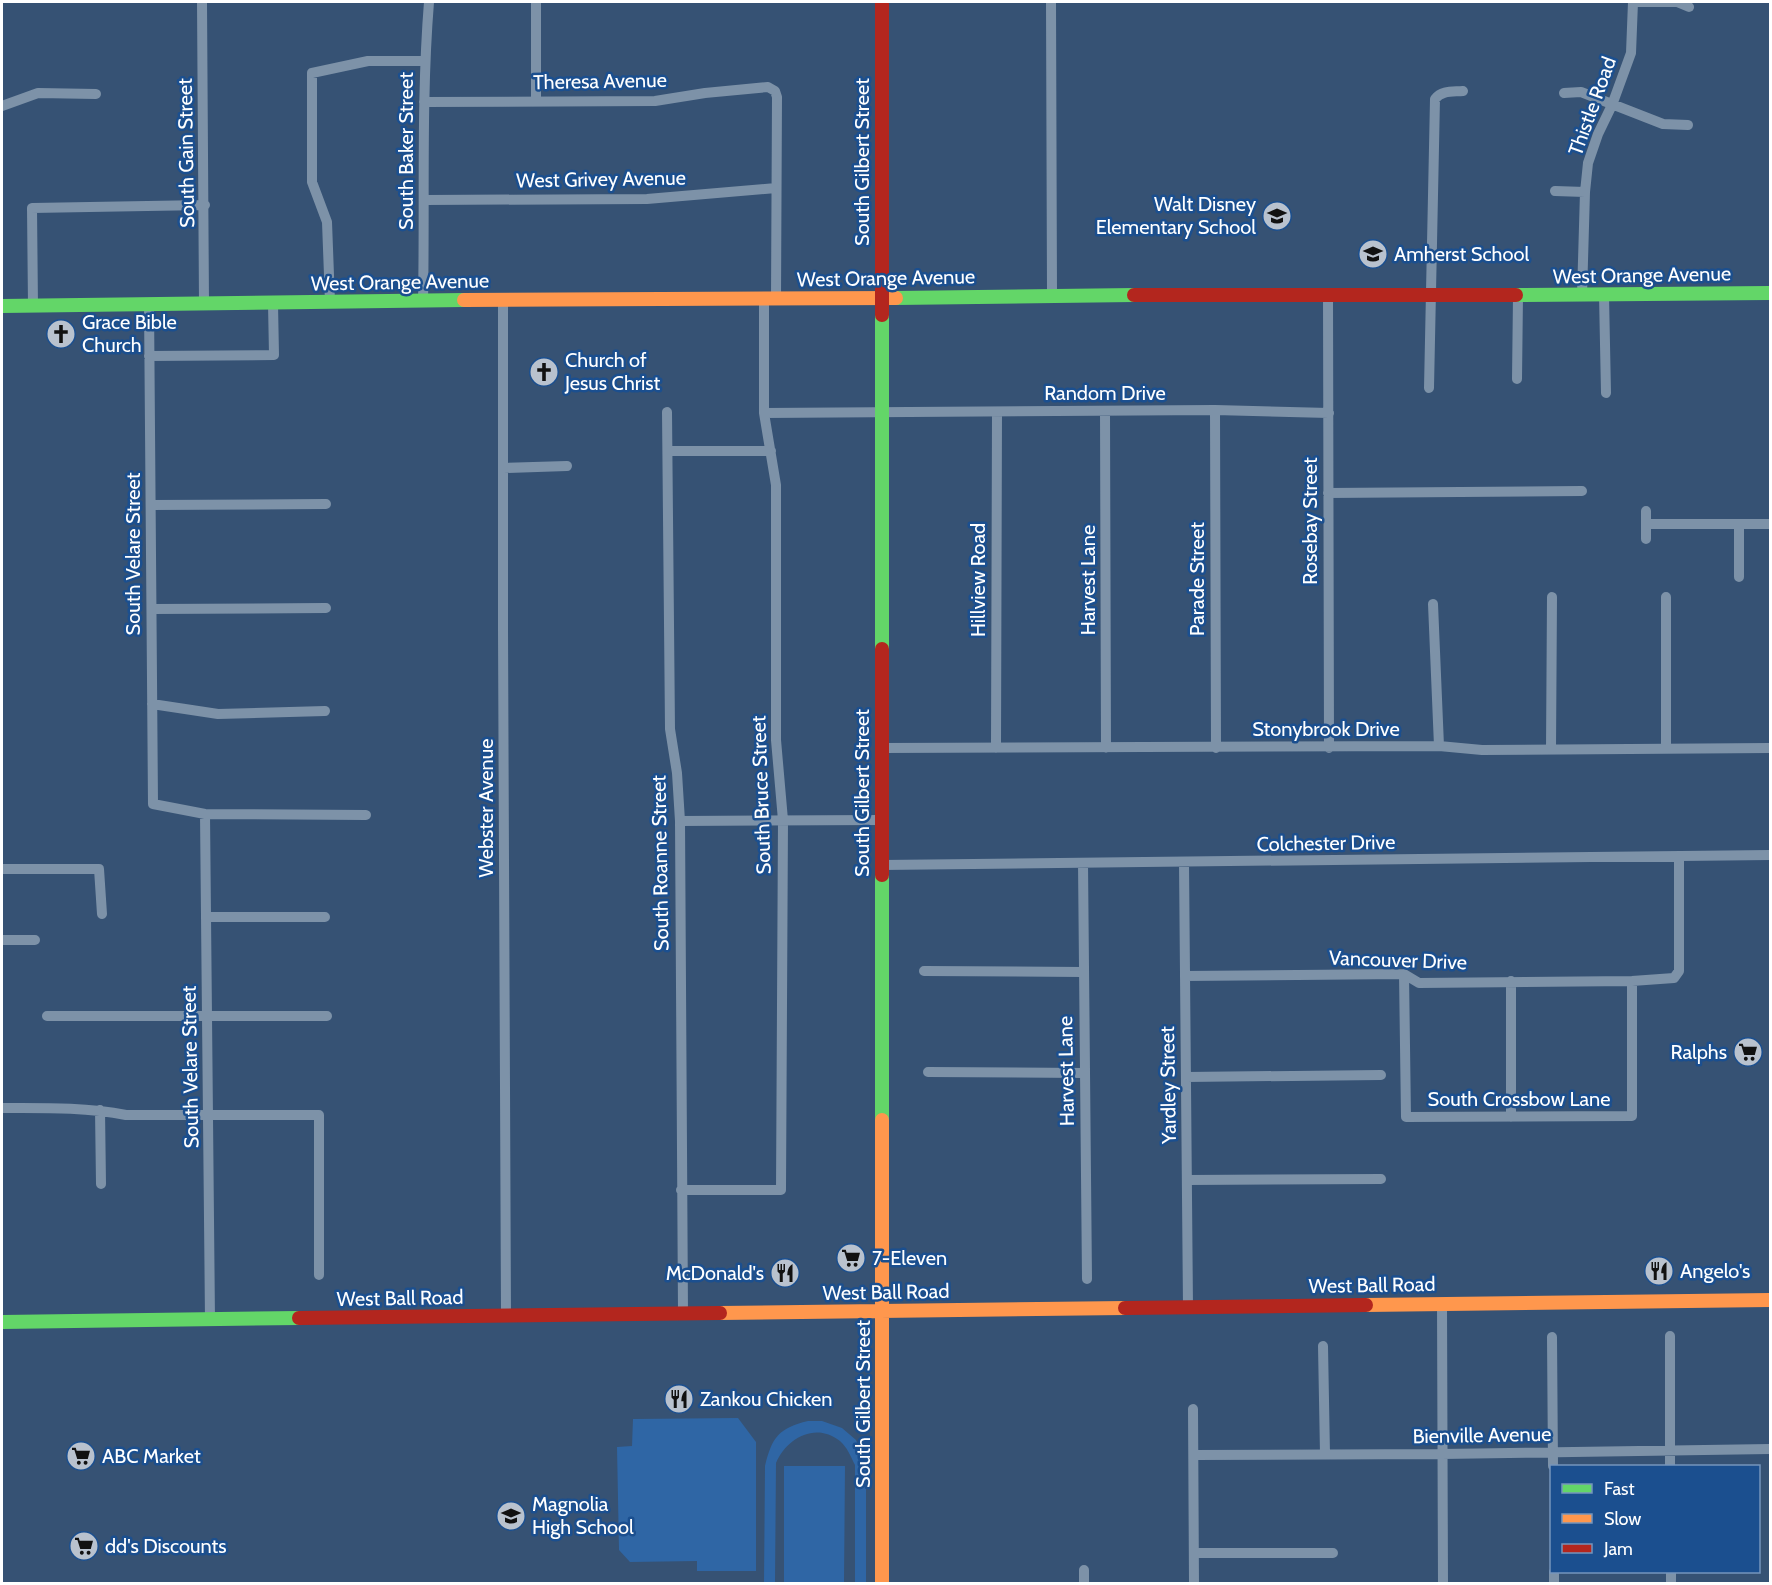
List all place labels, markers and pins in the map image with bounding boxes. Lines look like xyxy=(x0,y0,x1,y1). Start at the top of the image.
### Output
place label: Walt Disney Elementary School xyxy=(1096,192,1256,239)
school or university icon: Walt Disney Elementary School xyxy=(1261,200,1293,232)
school or university icon: Amherst School xyxy=(1357,238,1389,270)
place label: Amherst School xyxy=(1394,242,1529,266)
place label: Grace Bible Church xyxy=(82,310,177,357)
church icon: Grace Bible Church xyxy=(45,318,77,350)
place label: Church of Jesus Christ xyxy=(564,348,661,395)
church icon: Church of Jesus Christ xyxy=(528,356,560,388)
supermarket icon: Ralphs xyxy=(1732,1036,1764,1068)
place label: Ralphs xyxy=(1670,1040,1727,1064)
supermarket icon: 7-Eleven xyxy=(835,1242,867,1274)
place label: 7-Eleven xyxy=(872,1246,947,1270)
restaurant icon: Angelo's xyxy=(1643,1255,1675,1287)
restaurant icon: McDonald's xyxy=(769,1257,801,1289)
place label: Angelo's xyxy=(1680,1259,1750,1283)
place label: McDonald's xyxy=(666,1261,764,1285)
restaurant icon: Zankou Chicken xyxy=(663,1383,695,1415)
place label: Zankou Chicken xyxy=(700,1387,832,1411)
supermarket icon: ABC Market xyxy=(65,1440,97,1472)
place label: ABC Market xyxy=(102,1444,201,1468)
place label: Magnolia High School xyxy=(532,1492,634,1539)
school or university icon: Magnolia High School xyxy=(495,1500,527,1532)
supermarket icon: dd's Discounts xyxy=(68,1530,100,1562)
place label: dd's Discounts xyxy=(105,1534,227,1558)

